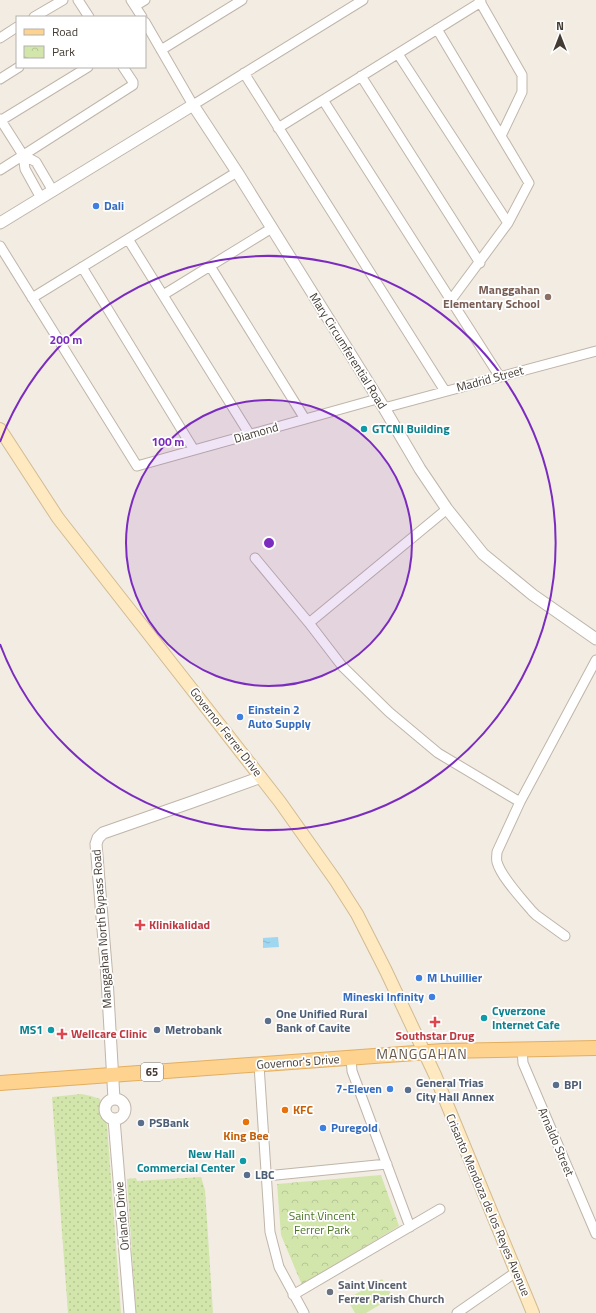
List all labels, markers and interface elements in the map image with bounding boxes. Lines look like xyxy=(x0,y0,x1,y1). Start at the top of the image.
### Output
legend xyxy=(16,16,146,68)
north arrow xyxy=(540,16,580,56)
text: N xyxy=(556,18,564,34)
text: Road xyxy=(52,22,78,41)
text: Park xyxy=(52,42,75,61)
place label: Dali xyxy=(104,196,124,215)
marker: Dali xyxy=(91,201,101,211)
place label: Manggahan Elementary School xyxy=(443,280,540,313)
street label: Mary Circumferential Road xyxy=(305,289,392,413)
marker: Manggahan Elementary School xyxy=(543,292,553,302)
text: 200 m xyxy=(50,330,82,349)
street label: Madrid Street xyxy=(454,360,526,397)
street label: Diamond xyxy=(231,417,280,448)
place label: GTCNI Building xyxy=(372,419,450,438)
marker: GTCNI Building xyxy=(359,424,369,434)
text: 100 m xyxy=(152,432,184,451)
centre of rings xyxy=(262,536,276,550)
street label: Governor Ferrer Drive xyxy=(186,683,267,780)
place label: Einstein 2 Auto Supply xyxy=(248,700,311,733)
marker: Einstein 2 Auto Supply xyxy=(235,712,245,722)
street label: Manggahan North Bypass Road xyxy=(86,849,117,1009)
place label: Klinikalidad xyxy=(149,915,210,934)
marker: Klinikalidad xyxy=(134,919,146,931)
place label: M Lhuillier xyxy=(427,968,483,987)
marker: M Lhuillier xyxy=(414,973,424,983)
place label: Mineski Infinity xyxy=(343,987,424,1006)
marker: Mineski Infinity xyxy=(427,992,437,1002)
place label: Cyverzone Internet Cafe xyxy=(492,1001,560,1034)
place label: One Unified Rural Bank of Cavite xyxy=(276,1004,367,1037)
marker: Cyverzone Internet Cafe xyxy=(479,1013,489,1023)
marker: One Unified Rural Bank of Cavite xyxy=(263,1016,273,1026)
marker: Southstar Drug xyxy=(430,1017,440,1027)
place label: MS1 xyxy=(19,1020,43,1039)
place label: Metrobank xyxy=(165,1020,223,1039)
place label: Wellcare Clinic xyxy=(71,1024,147,1043)
marker: MS1 xyxy=(46,1025,56,1035)
marker: Metrobank xyxy=(152,1025,162,1035)
place label: Southstar Drug xyxy=(396,1026,475,1045)
marker: Wellcare Clinic xyxy=(56,1028,68,1040)
district label: MANGGAHAN xyxy=(376,1043,468,1064)
street label: Governor's Drive xyxy=(256,1049,340,1074)
road number: 65 xyxy=(141,1063,163,1081)
place label: General Trias City Hall Annex xyxy=(416,1073,495,1106)
place label: BPI xyxy=(564,1075,582,1094)
place label: 7-Eleven xyxy=(336,1079,382,1098)
marker: BPI xyxy=(551,1080,561,1090)
marker: 7-Eleven xyxy=(385,1084,395,1094)
marker: General Trias City Hall Annex xyxy=(403,1085,413,1095)
place label: KFC xyxy=(293,1100,313,1119)
marker: KFC xyxy=(280,1105,290,1115)
street label: Arnaldo Street xyxy=(533,1105,580,1180)
street label: Crisanto Mendoza de los Reyes Avenue xyxy=(441,1110,536,1299)
place label: PSBank xyxy=(149,1113,190,1132)
marker: King Bee xyxy=(241,1117,251,1127)
marker: PSBank xyxy=(136,1118,146,1128)
place label: Puregold xyxy=(331,1118,378,1137)
marker: Puregold xyxy=(318,1123,328,1133)
place label: King Bee xyxy=(223,1126,269,1145)
place label: New Hall Commercial Center xyxy=(137,1144,236,1177)
marker: New Hall Commercial Center xyxy=(238,1156,248,1166)
place label: LBC xyxy=(255,1165,275,1184)
marker: LBC xyxy=(242,1170,252,1180)
street label: Orlando Drive xyxy=(109,1181,134,1251)
park label: Saint Vincent Ferrer Park xyxy=(289,1206,356,1239)
place label: Saint Vincent Ferrer Parish Church xyxy=(338,1275,444,1308)
marker: Saint Vincent Ferrer Parish Church xyxy=(325,1287,335,1297)

